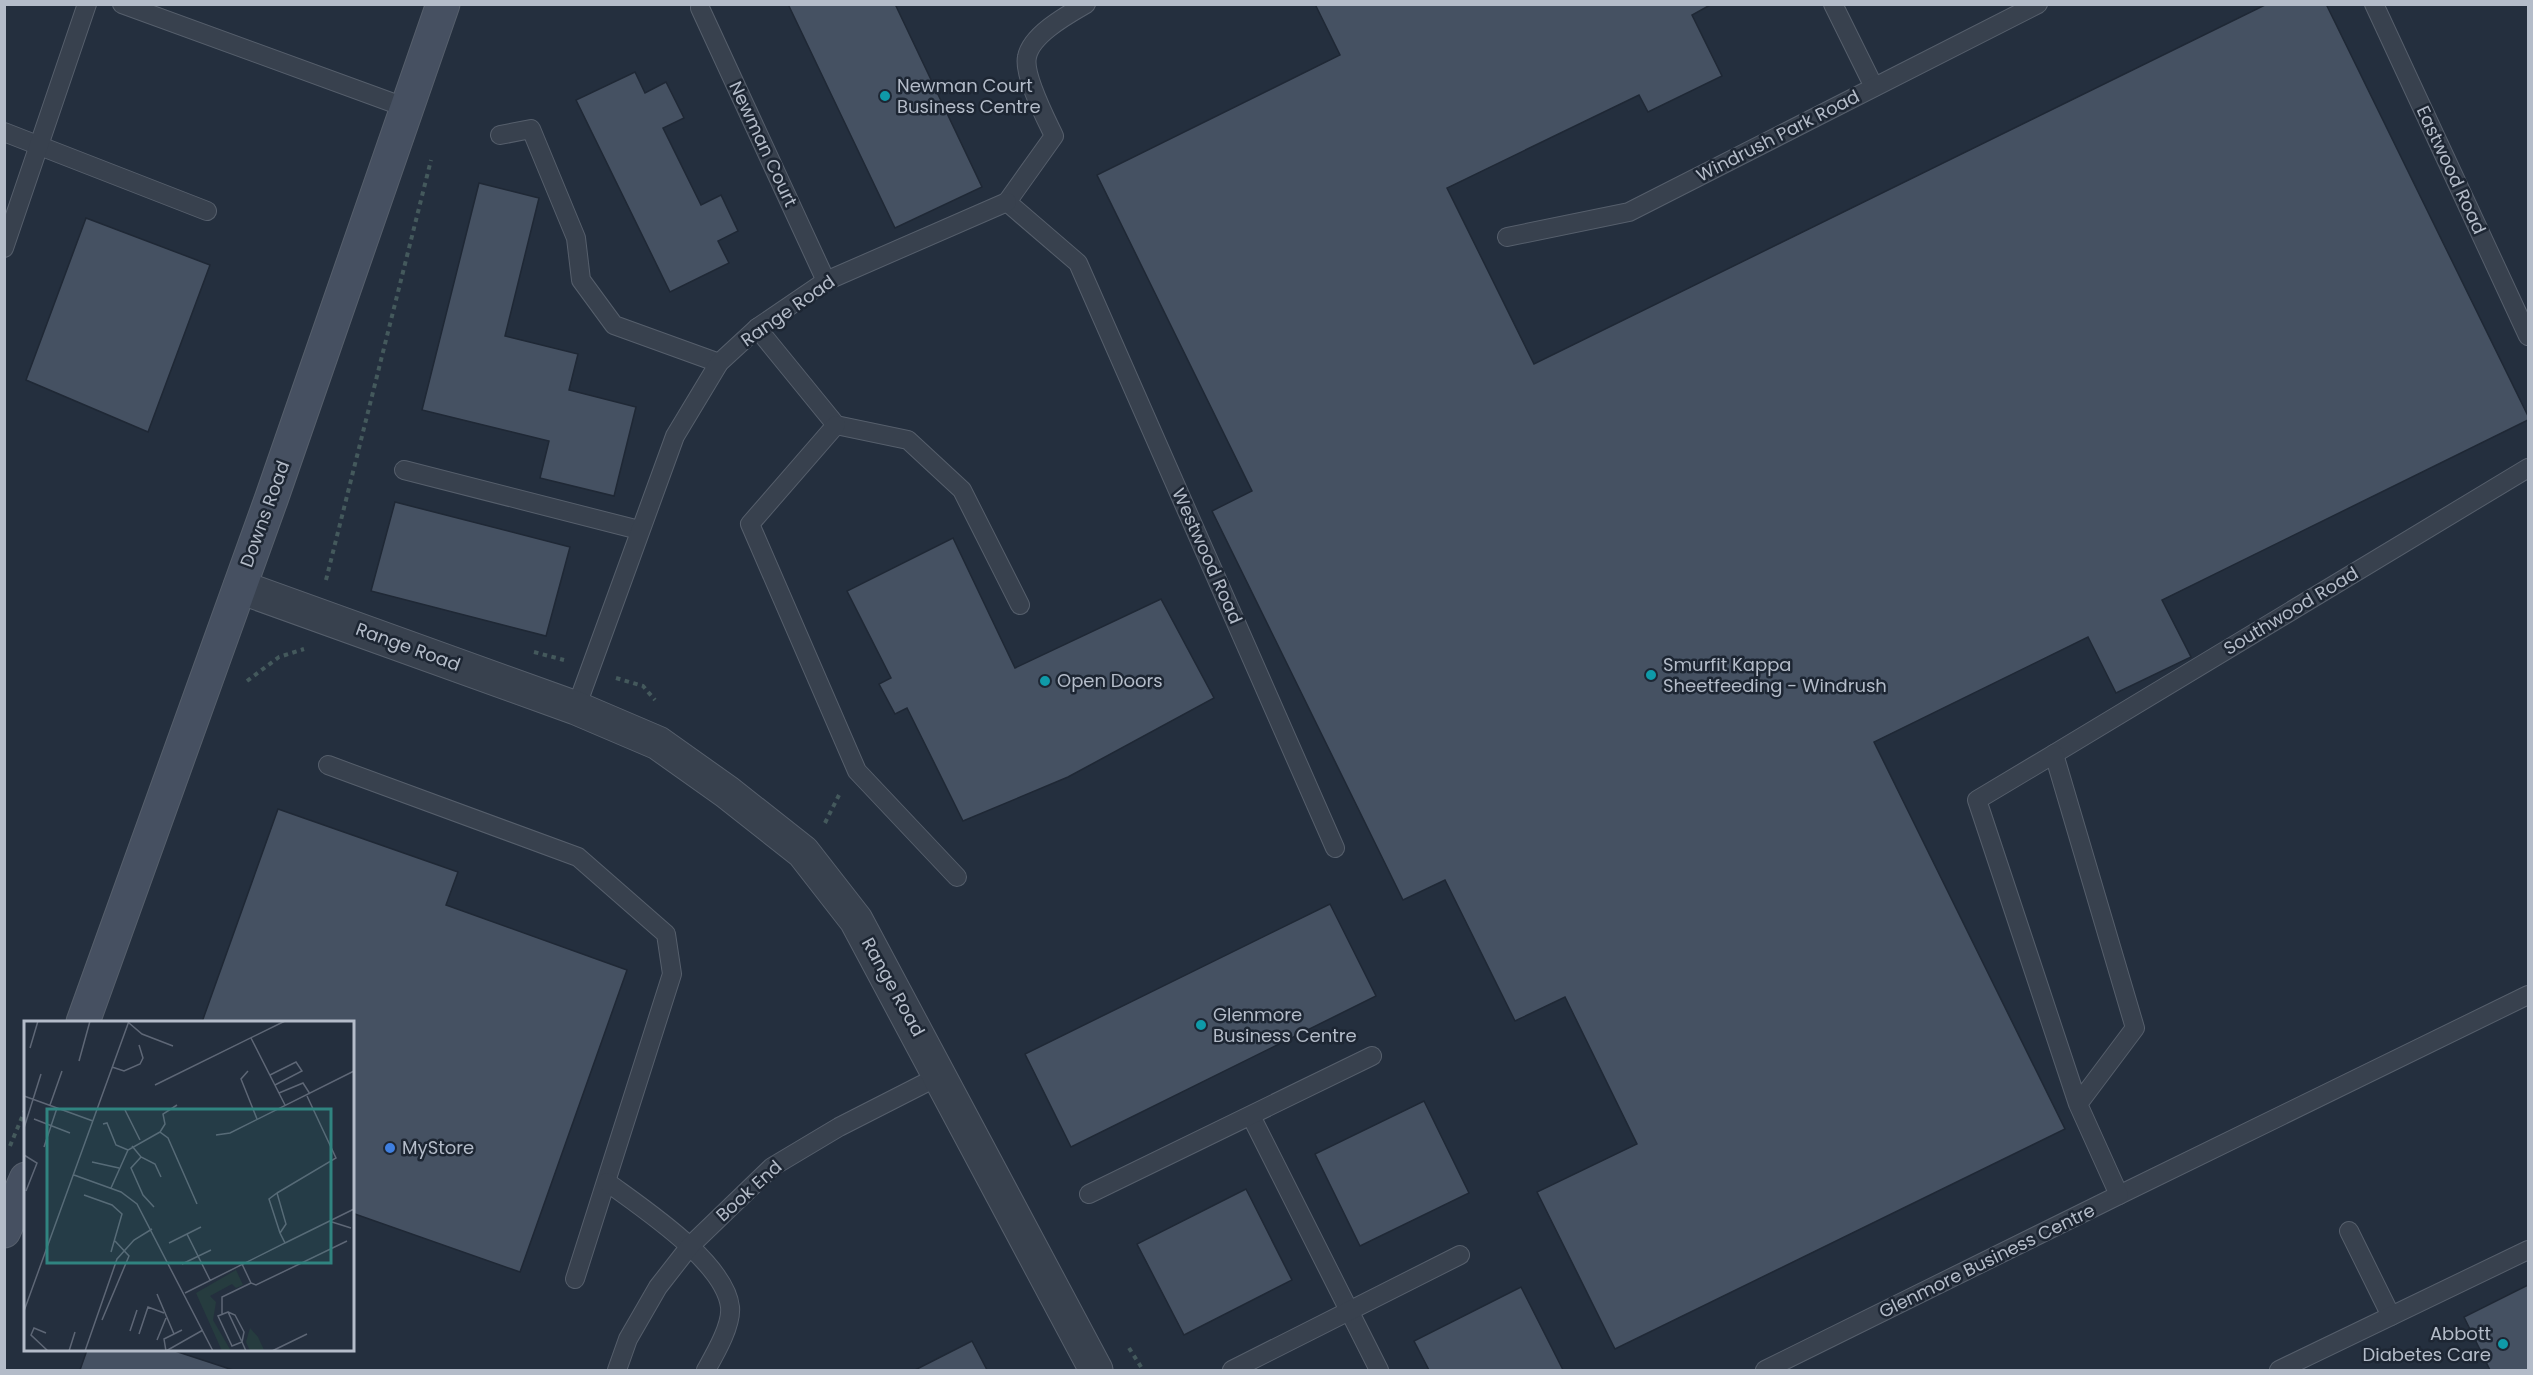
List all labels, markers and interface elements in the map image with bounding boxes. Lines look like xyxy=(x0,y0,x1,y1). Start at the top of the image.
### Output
place label: Newman Court Business Centre xyxy=(897,73,1041,119)
street label: Newman Court xyxy=(723,77,803,211)
street label: Windrush Park Road xyxy=(1692,84,1864,188)
marker: Newman Court Business Centre xyxy=(878,89,892,103)
street label: Eastwood Road xyxy=(2411,102,2492,238)
street label: Range Road xyxy=(736,269,840,352)
street label: Downs Road xyxy=(234,457,295,571)
street label: Westwood Road xyxy=(1166,484,1249,628)
street label: Southwood Road xyxy=(2219,560,2363,661)
street label: Range Road xyxy=(352,616,464,677)
place label: Smurfit Kappa Sheetfeeding - Windrush xyxy=(1663,652,1887,698)
place label: Open Doors xyxy=(1057,668,1163,693)
marker: Smurfit Kappa Sheetfeeding - Windrush xyxy=(1644,668,1658,682)
marker: Open Doors xyxy=(1038,674,1052,688)
street label: Range Road xyxy=(856,933,931,1041)
place label: Glenmore Business Centre xyxy=(1213,1002,1357,1048)
marker: Glenmore Business Centre xyxy=(1194,1018,1208,1032)
inset map xyxy=(24,1021,354,1351)
place label: MyStore xyxy=(402,1135,474,1160)
marker: MyStore xyxy=(383,1141,397,1155)
street label: Book End xyxy=(710,1154,787,1227)
street label: Glenmore Business Centre xyxy=(1875,1197,2099,1324)
place label: Abbott Diabetes Care xyxy=(2362,1321,2491,1367)
marker: Abbott Diabetes Care xyxy=(2496,1337,2510,1351)

